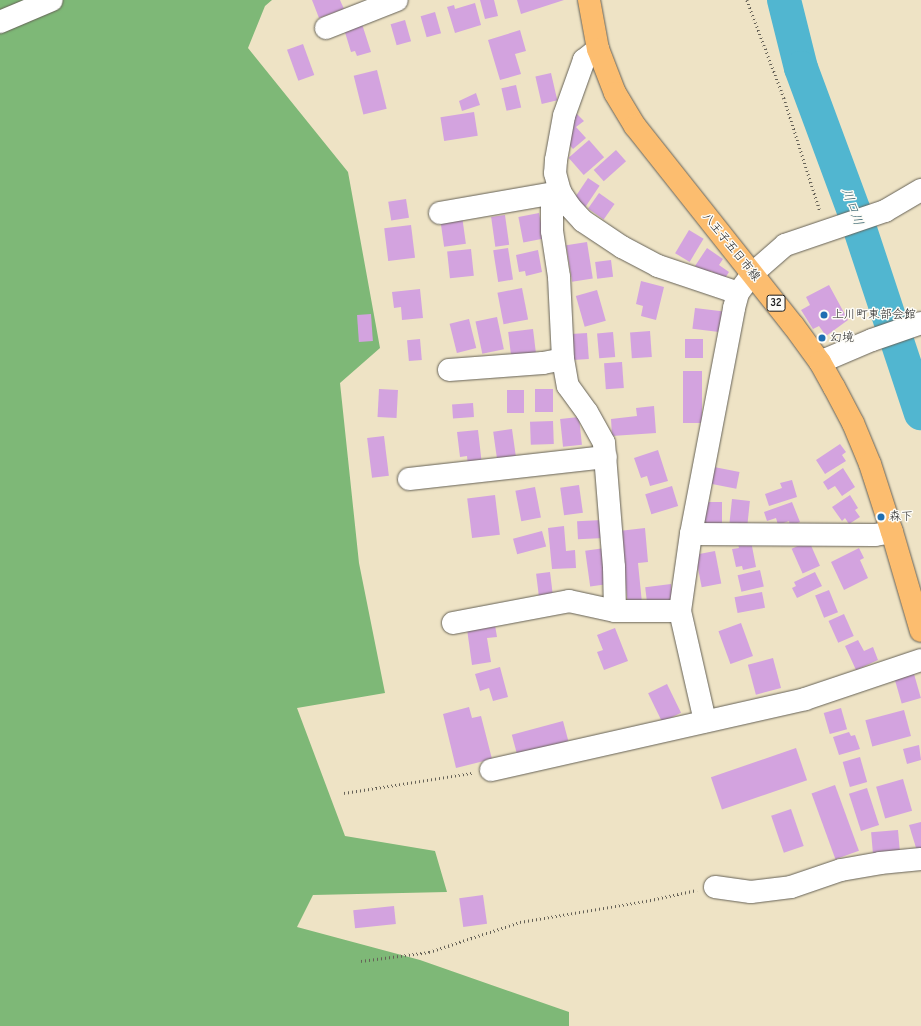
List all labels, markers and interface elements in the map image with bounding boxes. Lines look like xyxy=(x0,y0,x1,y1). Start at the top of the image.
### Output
water label: 川口川 xyxy=(838,186,866,228)
street label: 八王子五日市線 xyxy=(699,210,763,284)
road number: 32 xyxy=(766,294,786,312)
place label: 上川町東部会館 xyxy=(832,308,916,322)
marker: 上川町東部会館 xyxy=(819,310,829,320)
place label: 幻境 xyxy=(830,331,854,345)
marker: 幻境 xyxy=(817,333,827,343)
place label: 森下 xyxy=(889,510,913,524)
marker: 森下 xyxy=(876,512,886,522)

